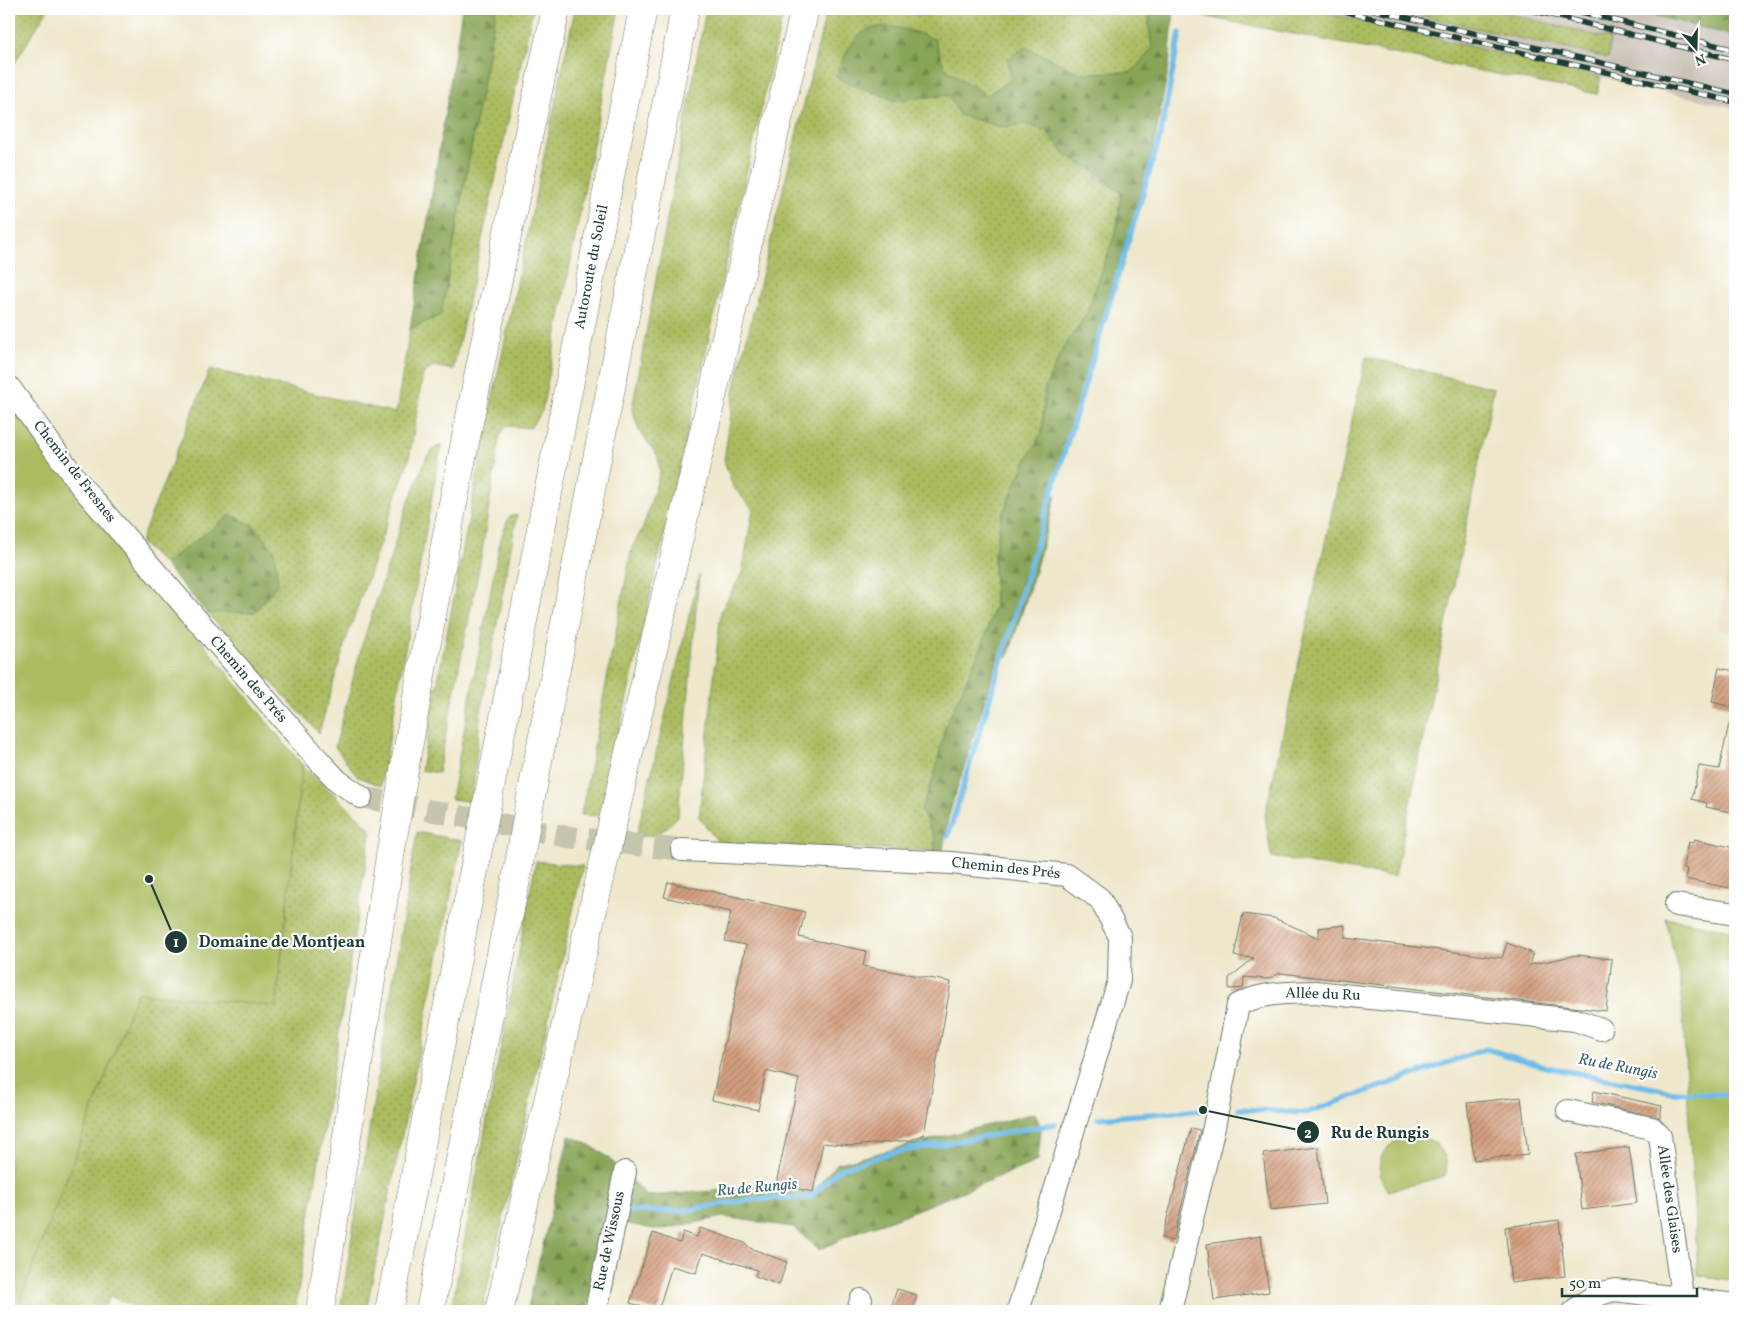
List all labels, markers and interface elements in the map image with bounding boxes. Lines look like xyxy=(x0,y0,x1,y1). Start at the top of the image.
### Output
north arrow xyxy=(1672,22,1722,72)
text: N xyxy=(1692,48,1708,69)
street label: Autoroute du Soleil xyxy=(570,203,614,331)
street label: Chemin de Fresnes xyxy=(27,417,121,527)
street label: Chemin des Prés xyxy=(204,632,292,728)
street label: Chemin des Prés xyxy=(951,853,1061,885)
callout: Domaine de Montjean xyxy=(163,926,375,957)
text: Domaine de Montjean xyxy=(199,932,366,954)
text: 1 xyxy=(173,933,179,954)
street label: Allée du Ru xyxy=(1285,983,1361,1007)
water label: Ru de Rungis xyxy=(1576,1049,1660,1086)
callout: Ru de Rungis xyxy=(1296,1117,1439,1148)
text: Ru de Rungis xyxy=(1331,1123,1429,1145)
text: 2 xyxy=(1304,1124,1312,1145)
street label: Allée des Glaises xyxy=(1651,1143,1687,1255)
water label: Ru de Rungis xyxy=(716,1174,798,1202)
street label: Rue de Wissous xyxy=(589,1189,631,1293)
scale bar xyxy=(1562,1265,1696,1297)
text: 50 m xyxy=(1569,1274,1601,1295)

